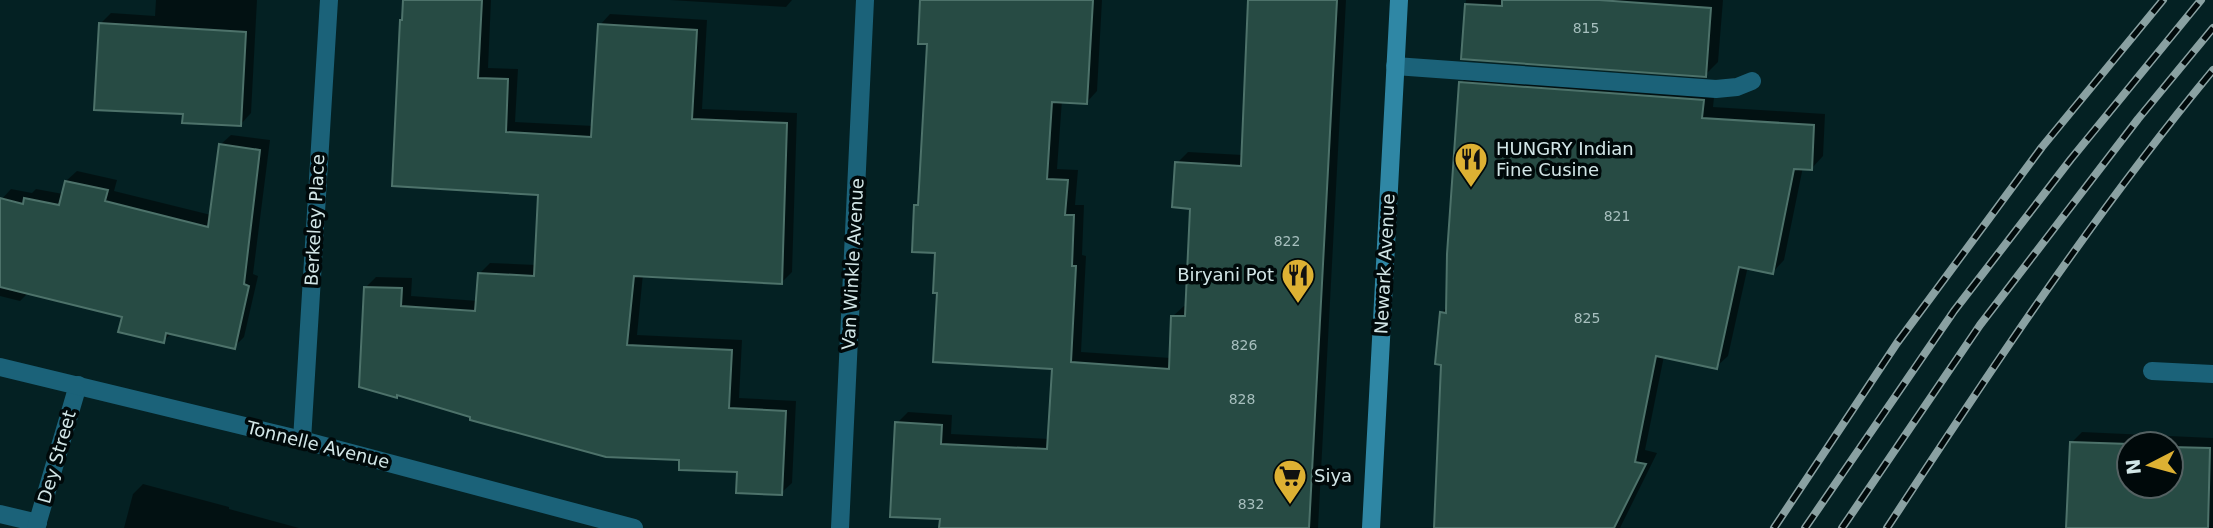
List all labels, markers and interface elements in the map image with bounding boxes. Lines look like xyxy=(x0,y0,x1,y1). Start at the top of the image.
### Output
house number: 815 xyxy=(1573,20,1599,36)
place label: HUNGRY Indian Fine Cusine xyxy=(1496,138,1634,180)
restaurant icon: HUNGRY Indian Fine Cusine xyxy=(1452,140,1490,189)
street label: Berkeley Place xyxy=(301,154,328,286)
street label: Van Winkle Avenue xyxy=(838,178,867,350)
street label: Newark Avenue xyxy=(1370,193,1399,335)
house number: 821 xyxy=(1604,208,1630,224)
house number: 822 xyxy=(1274,233,1300,249)
restaurant icon: Biryani Pot xyxy=(1279,256,1317,305)
place label: Biryani Pot xyxy=(1177,264,1274,285)
house number: 825 xyxy=(1574,310,1600,326)
house number: 826 xyxy=(1231,337,1257,353)
house number: 828 xyxy=(1229,391,1255,407)
street label: Dey Street xyxy=(33,408,80,506)
street label: Tonnelle Avenue xyxy=(244,416,392,472)
north arrow xyxy=(2115,430,2185,500)
supermarket icon: Siya xyxy=(1271,457,1309,506)
text: N xyxy=(2121,458,2145,476)
place label: Siya xyxy=(1314,465,1352,486)
house number: 832 xyxy=(1238,496,1264,512)

